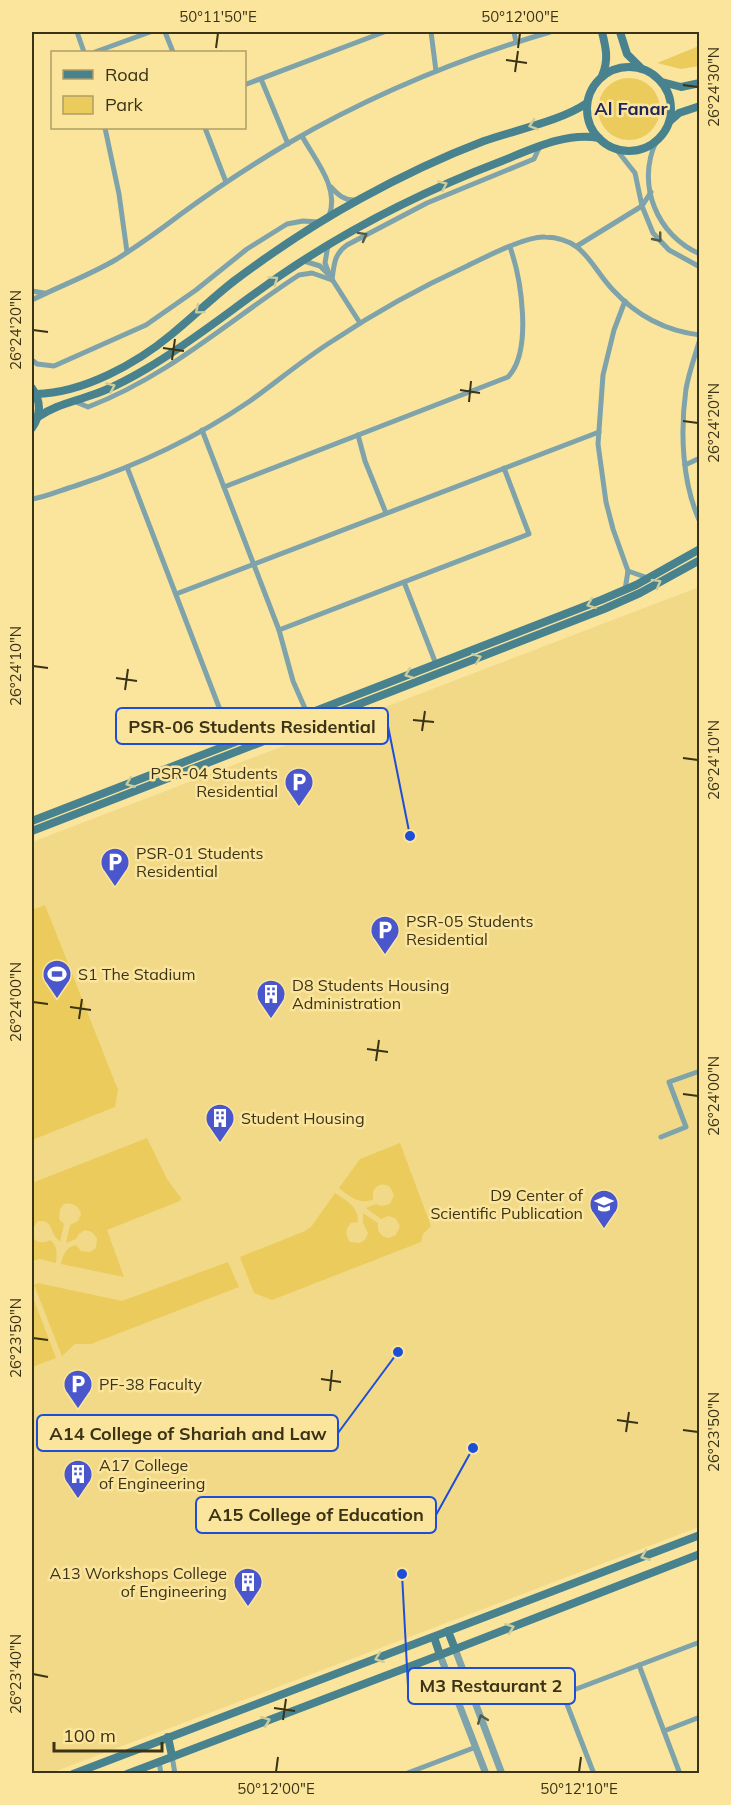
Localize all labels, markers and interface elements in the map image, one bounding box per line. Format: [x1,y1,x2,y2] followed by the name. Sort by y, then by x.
[179,7,257,26] text: 50°11'50"E
[481,7,559,26] text: 50°12'00"E
[704,47,723,127] text: 26°24'30"N
[51,51,246,129] legend
[105,63,149,86] text: Road
[105,93,144,116] text: Park
[594,97,669,120] district label: Al Fanar
[528,117,539,130] one-way arrow
[437,180,448,192] one-way arrow
[651,231,662,242] one-way arrow
[357,232,367,243] one-way arrow
[267,276,278,287] one-way arrow
[6,290,25,370] text: 26°24'20"N
[195,303,206,314] one-way arrow
[105,383,116,395] one-way arrow
[704,383,723,463] text: 26°24'20"N
[651,579,662,590] one-way arrow
[586,597,597,609] one-way arrow
[6,626,25,706] text: 26°24'10"N
[472,652,482,665] one-way arrow
[404,667,415,679] one-way arrow
[116,708,388,744] callout: PSR-06 Students Residential
[128,715,376,738] text: PSR-06 Students Residential
[704,720,723,800] text: 26°24'10"N
[151,763,278,801] place label: PSR-04 Students Residential
[283,766,315,808] parking icon: PSR-04 Students Residential
[125,776,136,788] one-way arrow
[136,843,263,881] place label: PSR-01 Students Residential
[99,846,131,888] parking icon: PSR-01 Students Residential
[406,911,533,949] place label: PSR-05 Students Residential
[369,914,401,956] parking icon: PSR-05 Students Residential
[41,958,73,1000] sports icon: S1 The Stadium
[6,962,25,1042] text: 26°24'00"N
[78,964,196,984] place label: S1 The Stadium
[292,975,449,1013] place label: D8 Students Housing Administration
[255,978,287,1020] building icon: D8 Students Housing Administration
[704,1056,723,1136] text: 26°24'00"N
[204,1102,236,1144] building icon: Student Housing
[241,1108,365,1128] place label: Student Housing
[430,1185,584,1223] place label: D9 Center of Scientific Publication
[588,1188,620,1230] school or university icon: D9 Center of Scientific Publication
[6,1298,25,1378] text: 26°23'50"N
[62,1368,94,1410] parking icon: PF-38 Faculty
[99,1374,202,1394] place label: PF-38 Faculty
[704,1392,723,1472] text: 26°23'50"N
[37,1415,338,1451] callout: A14 College of Shariah and Law
[49,1422,327,1445] text: A14 College of Shariah and Law
[99,1455,205,1493] place label: A17 College of Engineering
[62,1458,94,1500] building icon: A17 College of Engineering
[196,1497,436,1533] callout: A15 College of Education
[208,1503,424,1526] text: A15 College of Education
[640,1549,651,1561] one-way arrow
[50,1563,227,1601] place label: A13 Workshops College of Engineering
[232,1566,264,1608] building icon: A13 Workshops College of Engineering
[504,1623,515,1635] one-way arrow
[6,1634,25,1714] text: 26°23'40"N
[374,1650,385,1663] one-way arrow
[408,1668,575,1704] callout: M3 Restaurant 2
[420,1674,562,1697] text: M3 Restaurant 2
[476,1714,489,1725] one-way arrow
[54,1715,162,1753] scale bar
[260,1716,271,1728] one-way arrow
[63,1724,116,1747] text: 100 m
[237,1779,315,1798] text: 50°12'00"E
[540,1779,618,1798] text: 50°12'10"E

